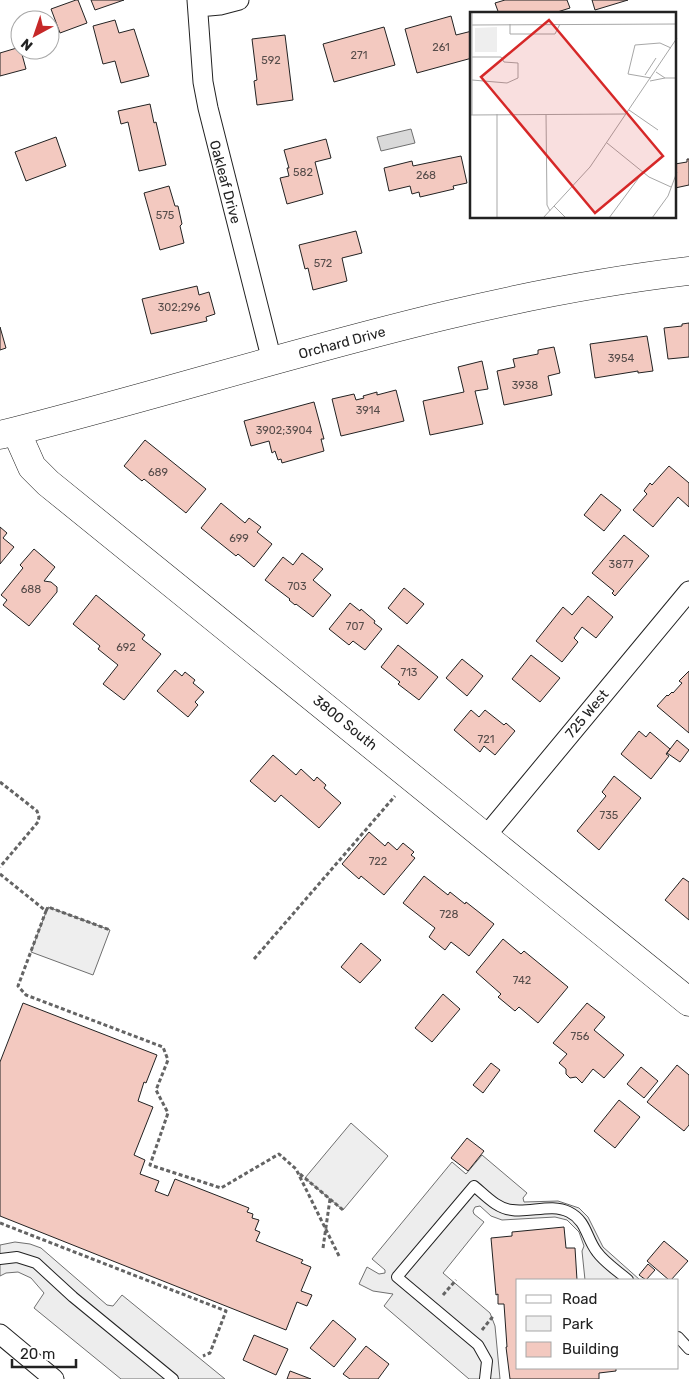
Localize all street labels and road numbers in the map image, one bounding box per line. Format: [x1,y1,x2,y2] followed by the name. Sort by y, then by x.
[206,138,244,226] street label: Oakleaf Drive
[297,323,387,363] street label: Orchard Drive
[562,686,613,742] street label: 725 West
[309,692,381,754] street label: 3800 South

